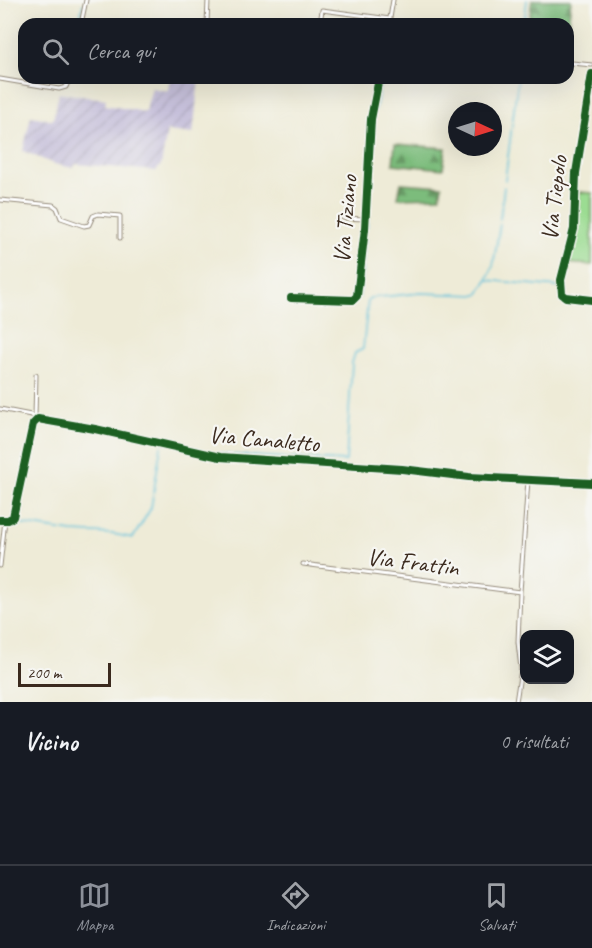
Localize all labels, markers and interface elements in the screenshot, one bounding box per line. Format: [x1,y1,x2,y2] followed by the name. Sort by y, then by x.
[18,18,574,84] search box
[39,35,72,68] icon: search
[87,37,155,65] text: Cerca qui
[448,102,502,156] north arrow
[534,152,574,242] street label: Via Tiepolo
[326,172,364,264] street label: Via Tiziano
[208,419,322,459] street label: Via Canaletto
[365,541,462,583] street label: Via Frattin
[520,630,574,684] map controls
[520,630,574,684] button: layers
[18,660,111,688] scale bar
[27,663,61,683] text: 200 m
[24,725,78,758] text: Vicino
[500,729,568,754] text: 0 risultati
[76,879,113,935] tab: Mappa
[266,879,325,935] tab: Indicazioni
[478,879,516,935] tab: Salvati

